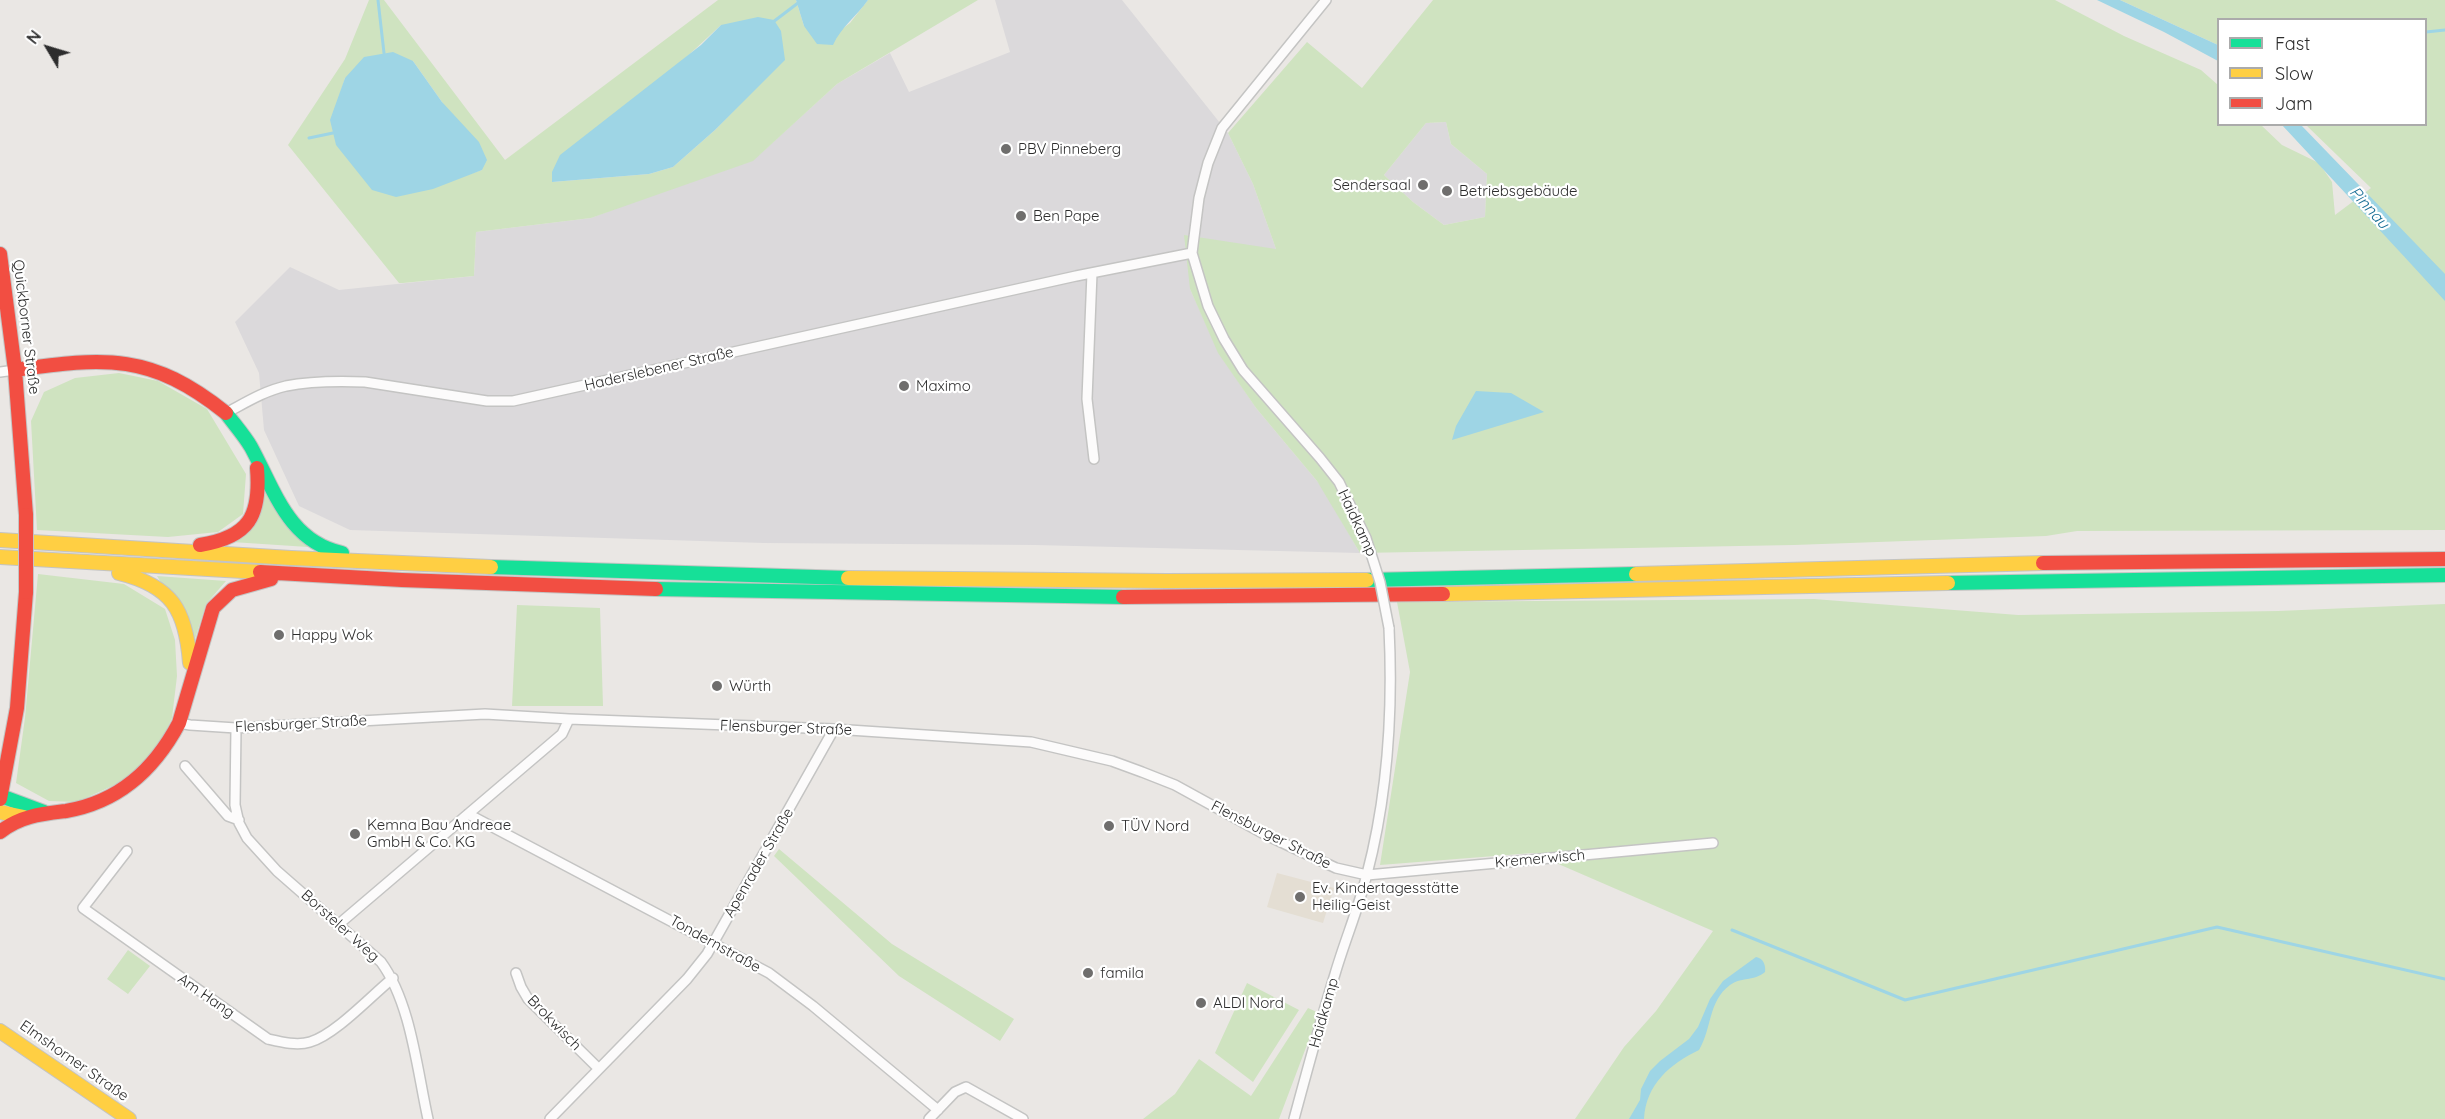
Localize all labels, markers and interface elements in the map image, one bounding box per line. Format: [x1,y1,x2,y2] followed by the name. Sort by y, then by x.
[18,18,78,78] north arrow
[2217,18,2427,126] legend
[22,26,45,48] text: N
[2275,32,2310,55] text: Fast
[2275,62,2313,85] text: Slow
[2275,92,2313,115] text: Jam
[1018,140,1121,158] place label: PBV Pinneberg
[999,142,1013,156] marker: PBV Pinneberg
[1333,176,1411,194] place label: Sendersaal
[1416,178,1430,192] marker: Sendersaal
[1459,182,1578,200] place label: Betriebsgebäude
[2345,183,2393,233] water label: Pinnau
[1440,184,1454,198] marker: Betriebsgebäude
[1033,207,1100,225] place label: Ben Pape
[1014,209,1028,223] marker: Ben Pape
[9,259,43,395] street label: Quickborner Straße
[583,343,735,395] street label: Haderslebener Straße
[916,377,971,395] place label: Maximo
[897,379,911,393] marker: Maximo
[1334,487,1380,559] street label: Haidkamp
[291,626,373,644] place label: Happy Wok
[272,628,286,642] marker: Happy Wok
[729,677,771,695] place label: Würth
[710,679,724,693] marker: Würth
[234,712,368,736] street label: Flensburger Straße
[720,717,852,739] street label: Flensburger Straße
[1208,797,1334,873] street label: Flensburger Straße
[720,805,798,921] street label: Apenrader Straße
[367,816,511,851] place label: Kemna Bau Andreae GmbH & Co. KG
[1121,817,1189,835] place label: TÜV Nord
[1102,819,1116,833] marker: TÜV Nord
[348,827,362,841] marker: Kemna Bau Andreae GmbH & Co. KG
[1494,846,1586,872] street label: Kremerwisch
[1312,879,1459,914] place label: Ev. Kindertagesstätte Heilig-Geist
[297,886,383,966] street label: Borsteler Weg
[1293,890,1307,904] marker: Ev. Kindertagesstätte Heilig-Geist
[666,912,764,976] street label: Tondernstraße
[1100,964,1144,982] place label: famila
[1081,966,1095,980] marker: famila
[174,970,238,1022] street label: Am Hang
[1305,976,1343,1050] street label: Haidkamp
[523,992,585,1054] street label: Brokwisch
[1213,994,1284,1012] place label: ALDI Nord
[1194,996,1208,1010] marker: ALDI Nord
[16,1017,132,1105] street label: Elmshorner Straße

